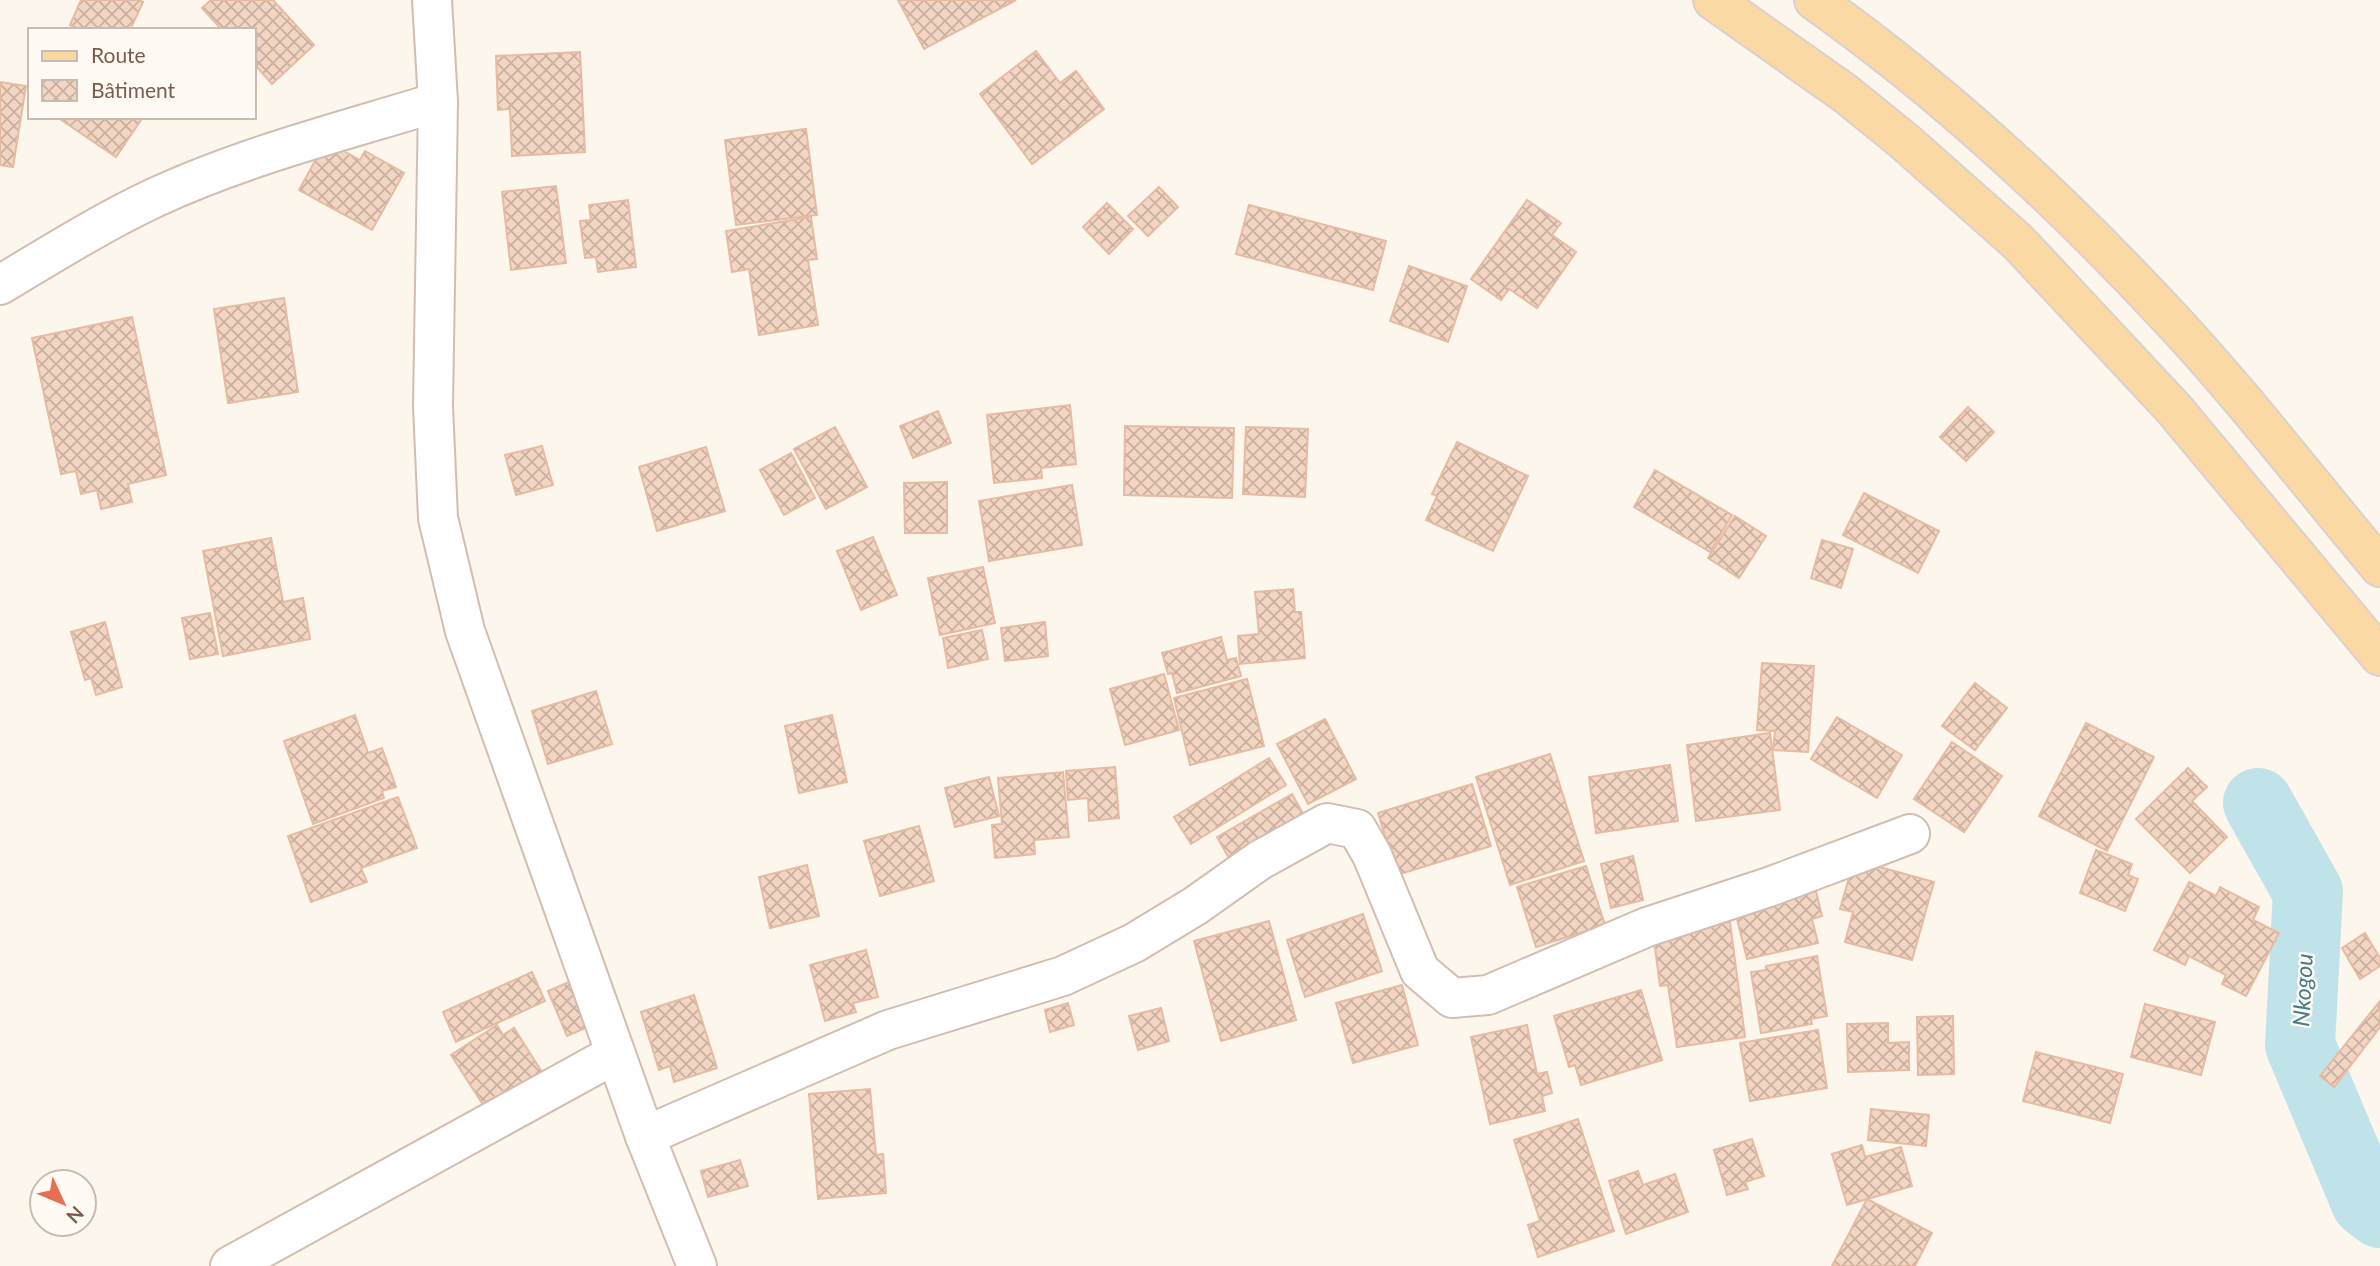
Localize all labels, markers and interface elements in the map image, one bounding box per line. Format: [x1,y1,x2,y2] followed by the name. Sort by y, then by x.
[28,28,256,119] legend
[91,42,146,67] text: Route
[91,77,176,102] text: Bâtiment
[2286,953,2318,1027] water label: Nkogou
[28,1168,98,1238] north arrow
[62,1202,89,1228] text: N

